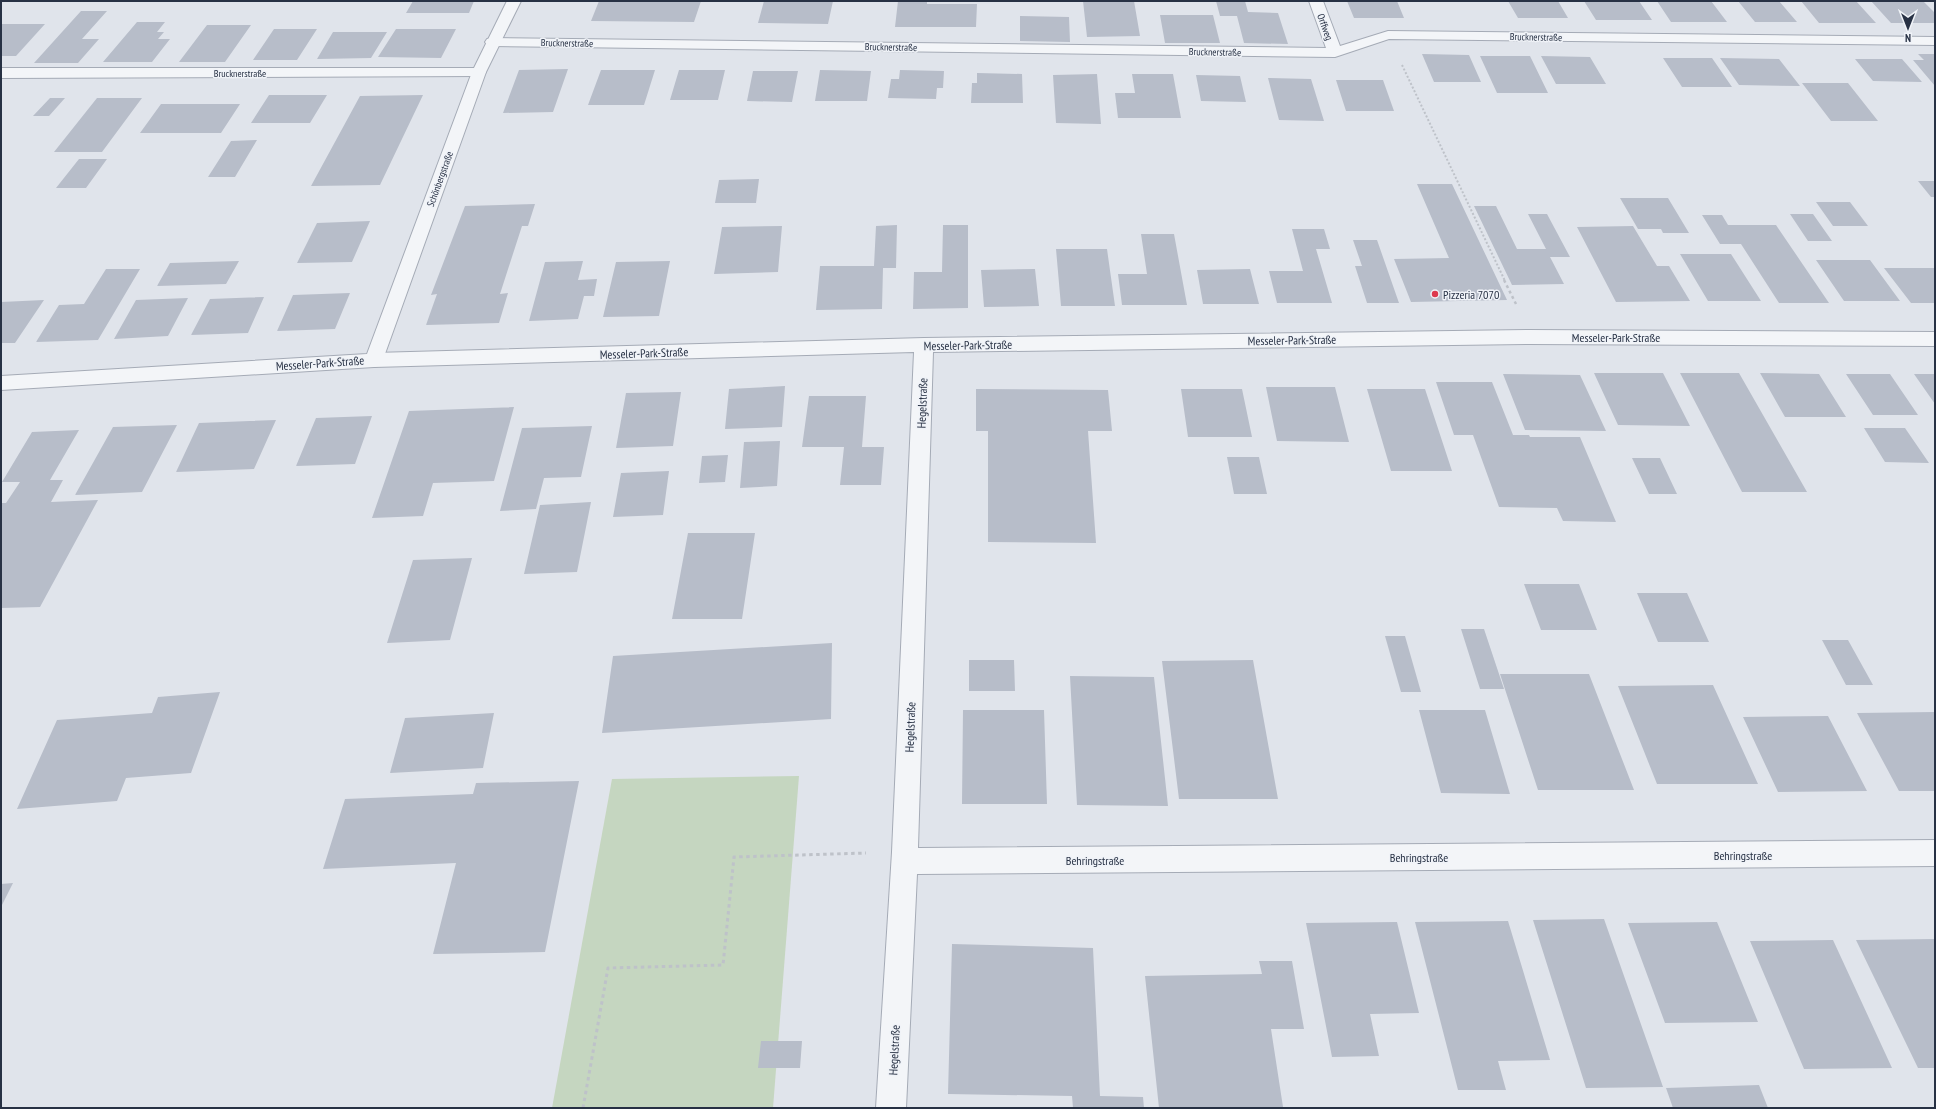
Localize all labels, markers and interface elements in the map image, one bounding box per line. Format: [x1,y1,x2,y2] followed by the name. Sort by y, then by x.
[1888,8,1928,48] north arrow
[1314,12,1336,42] street label: Orffweg
[1510,30,1562,44] street label: Brucknerstraße
[1905,31,1911,45] text: N
[541,36,593,50] street label: Brucknerstraße
[865,40,917,54] street label: Brucknerstraße
[1189,45,1241,59] street label: Brucknerstraße
[214,67,266,80] street label: Brucknerstraße
[424,149,456,209] street label: Schönbergstraße
[1443,287,1499,302] place label: Pizzeria 7070
[1430,289,1440,299] marker: Pizzeria 7070
[1572,330,1660,345] street label: Messeler-Park-Straße
[1248,332,1336,348] street label: Messeler-Park-Straße
[924,337,1012,353] street label: Messeler-Park-Straße
[600,344,688,362] street label: Messeler-Park-Straße
[275,352,365,374] street label: Messeler-Park-Straße
[914,377,930,428] street label: Hegelstraße
[902,701,918,752] street label: Hegelstraße
[1714,848,1772,863] street label: Behringstraße
[1390,850,1448,865] street label: Behringstraße
[1066,853,1124,868] street label: Behringstraße
[885,1024,903,1076] street label: Hegelstraße

